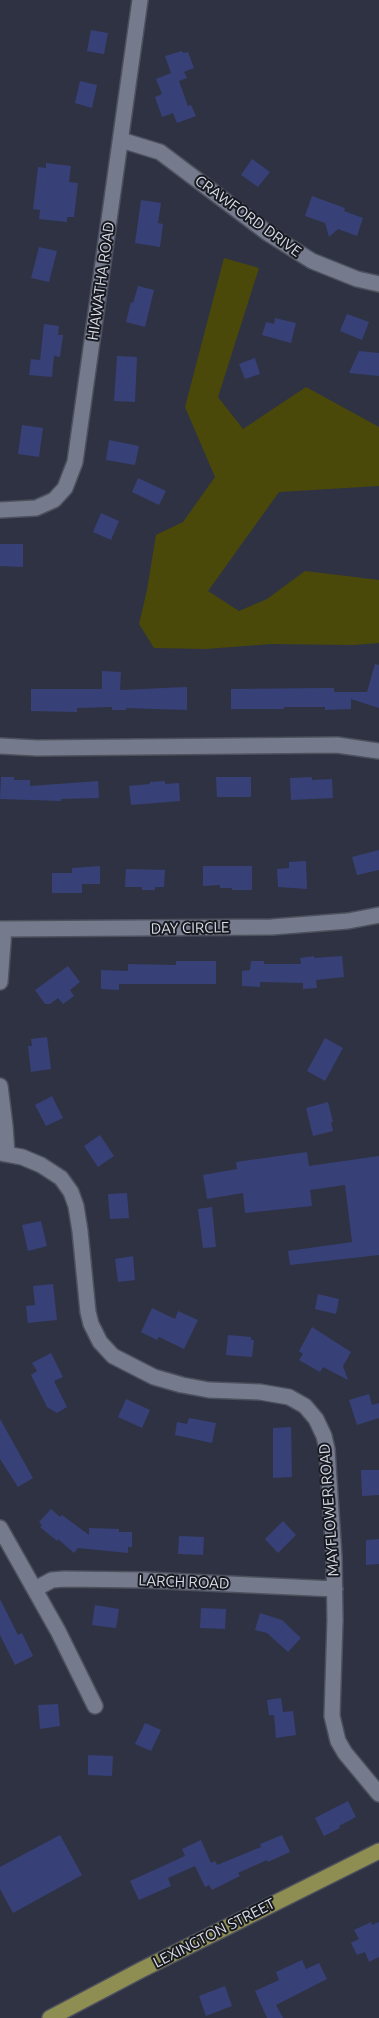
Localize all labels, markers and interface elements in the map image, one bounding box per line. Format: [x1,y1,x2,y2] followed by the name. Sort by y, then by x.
[191,171,305,261] street label: CRAWFORD DRIVE
[84,221,118,341] street label: HIAWATHA ROAD
[150,918,230,938] street label: DAY CIRCLE
[315,1443,343,1577] street label: MAYFLOWER ROAD
[138,1571,230,1593] street label: LARCH ROAD
[150,1894,278,1972] street label: LEXINGTON STREET

